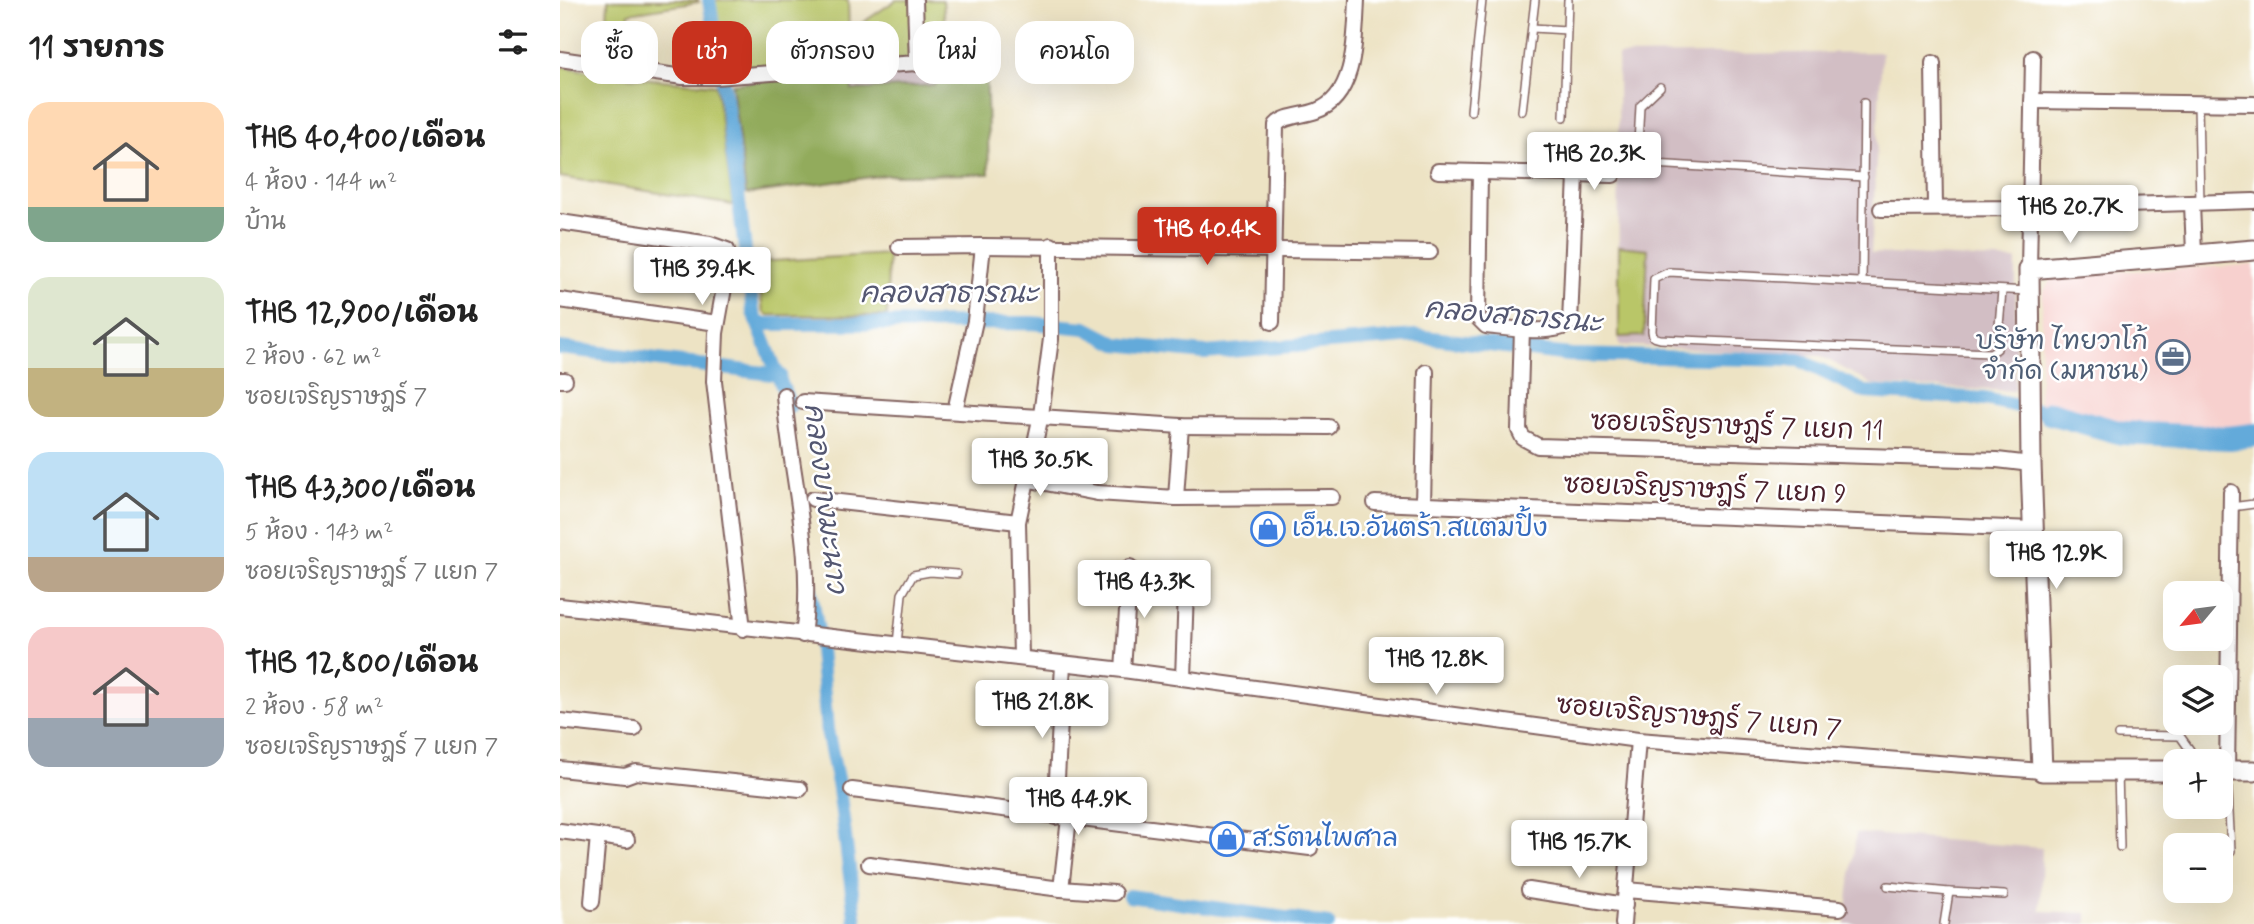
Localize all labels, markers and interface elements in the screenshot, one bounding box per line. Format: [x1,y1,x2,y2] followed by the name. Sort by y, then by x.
[581,21,658,84] chip: ซื้อ
[672,21,752,84] chip: เช่า
[766,21,899,84] chip: ตัวกรอง
[913,21,1001,84] chip: ใหม่
[1015,21,1134,84] chip: คอนโด
[494,23,532,61] icon: filters
[28,29,165,68] text: 11 รายการ
[245,119,485,158] text: THB 40,400/เดือน
[84,130,168,214] icon: home
[1514,132,1674,192] pin: THB 20.3K
[1543,140,1645,170] text: THB 20.3K
[245,168,397,198] text: 4 ห้อง · 144 m²
[1990,186,2150,245] pin: THB 20.7K
[2017,193,2123,223] text: THB 20.7K
[245,208,286,238] text: บ้าน
[1127,208,1287,267] pin: THB 40.4K
[1153,215,1261,245] text: THB 40.4K
[622,247,782,307] pin: THB 39.4K
[650,255,754,285] text: THB 39.4K
[860,276,1040,313] water label: คลองสาธารณะ
[1423,291,1606,343] water label: คลองสาธารณะ
[245,294,478,333] text: THB 12,900/เดือน
[84,305,168,389] icon: home
[1975,324,2148,389] place label: บริษัท ไทยวาโก้ จำกัด (มหาชน)
[2154,338,2192,376] office icon: บริษัท ไทยวาโก้ จำกัด (มหาชน)
[245,343,381,373] text: 2 ห้อง · 62 m²
[245,383,427,413] text: ซอยเจริญราษฎร์ 7
[794,401,854,597] water label: คลองบางมะนาว
[1590,404,1884,449] street label: ซอยเจริญราษฎร์ 7 แยก 11
[960,438,1120,498] pin: THB 30.5K
[988,446,1092,476] text: THB 30.5K
[1563,467,1847,512] street label: ซอยเจริญราษฎร์ 7 แยก 9
[245,469,476,508] text: THB 43,300/เดือน
[84,480,168,564] icon: home
[1292,505,1548,546] place label: เอ็น.เจ.อันตร้า.สแตมปิ้ง
[1249,510,1287,548] shop icon: เอ็น.เจ.อันตร้า.สแตมปิ้ง
[245,518,394,548] text: 5 ห้อง · 143 m²
[1976,532,2136,591] pin: THB 12.9K
[2006,539,2106,569] text: THB 12.9K
[245,558,498,588] text: ซอยเจริญราษฎร์ 7 แยก 7
[1064,560,1224,620] pin: THB 43.3K
[1094,568,1194,598] text: THB 43.3K
[2163,581,2233,651] north arrow
[2163,581,2233,903] map controls
[1356,638,1516,697] pin: THB 12.8K
[245,644,479,683] text: THB 12,800/เดือน
[1385,645,1487,675] text: THB 12.8K
[84,655,168,739] icon: home
[2163,665,2233,735] button: layers
[962,680,1122,740] pin: THB 21.8K
[991,688,1093,718] text: THB 21.8K
[1555,688,1843,747] street label: ซอยเจริญราษฎร์ 7 แยก 7
[245,693,384,723] text: 2 ห้อง · 58 m²
[245,733,498,763] text: ซอยเจริญราษฎร์ 7 แยก 7
[2163,749,2233,819] button: +
[998,778,1158,837] pin: THB 44.9K
[1025,785,1131,815] text: THB 44.9K
[1208,820,1246,858] shop icon: ส.รัตนไพศาล
[1499,820,1659,880] pin: THB 15.7K
[1252,821,1398,856] place label: ส.รัตนไพศาล
[1527,828,1631,858] text: THB 15.7K
[2163,833,2233,903] button: −

